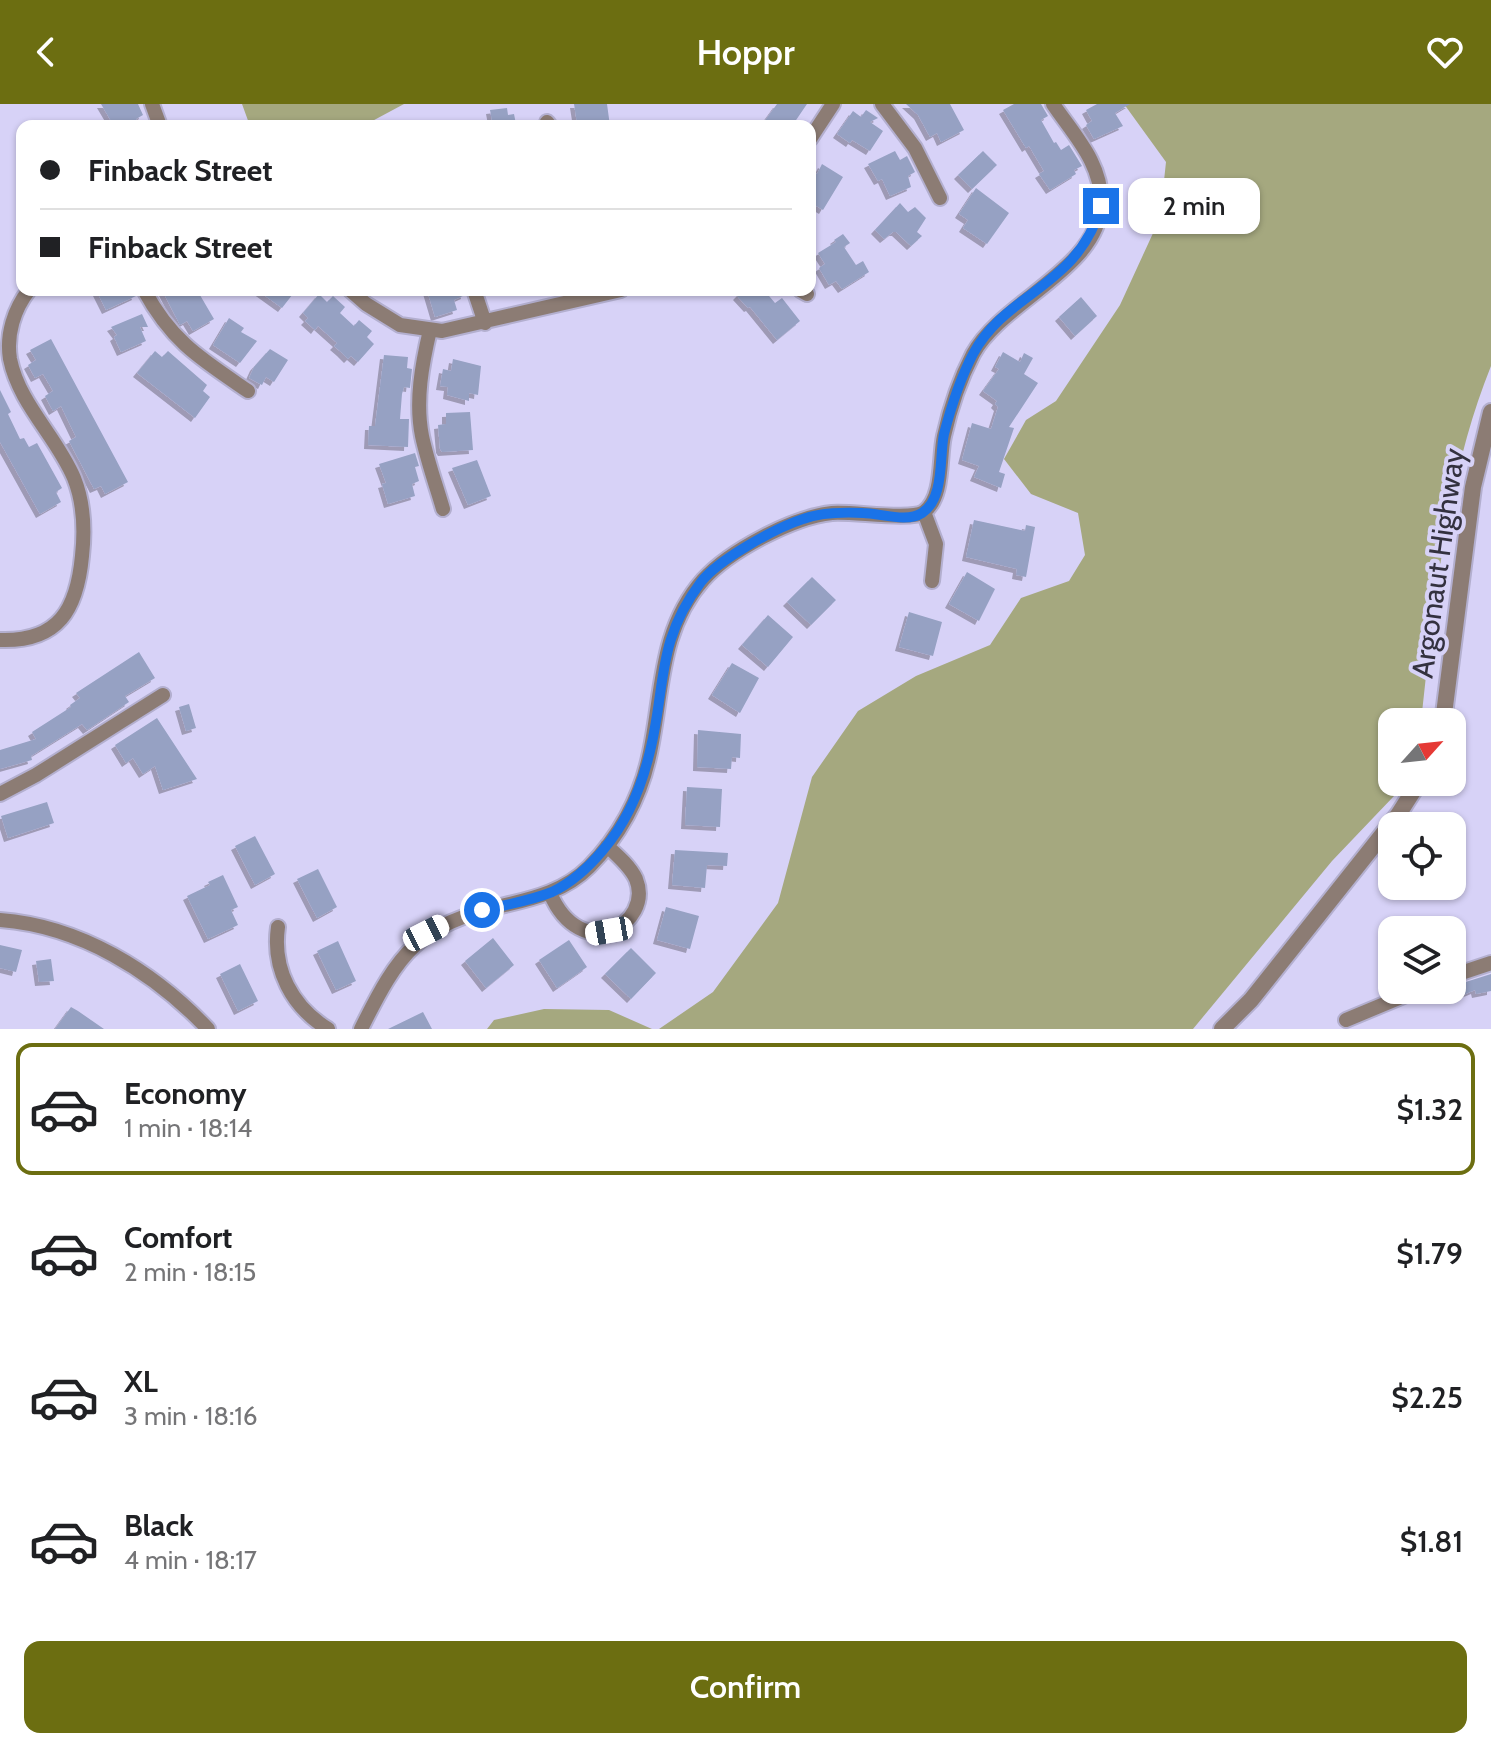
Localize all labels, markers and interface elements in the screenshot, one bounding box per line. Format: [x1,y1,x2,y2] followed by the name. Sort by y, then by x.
[24,30,68,74] icon: back
[696,30,795,74] text: Hoppr
[1423,30,1467,74] icon: heart
[88,152,273,189] text: Finback Street
[1129,178,1261,234] callout: 2 min
[1083,188,1119,224] route end
[1163,190,1225,222] text: 2 min
[88,229,273,266] text: Finback Street
[1404,446,1472,680] street label: Argonaut Highway
[1378,708,1466,796] north arrow
[1378,708,1466,1004] map controls
[1378,812,1466,900] button: locate
[464,892,500,928] route start
[399,911,453,955] car
[583,915,635,947] car
[1378,916,1466,1004] button: layers
[28,1073,100,1145] icon: car
[124,1075,247,1112] text: Economy
[1396,1091,1463,1128] text: $1.32
[124,1112,252,1144] text: 1 min · 18:14
[28,1217,100,1289] icon: car
[124,1219,232,1256] text: Comfort
[1396,1235,1463,1272] text: $1.79
[124,1256,256,1288] text: 2 min · 18:15
[28,1361,100,1433] icon: car
[124,1363,158,1400] text: XL
[1391,1379,1463,1416] text: $2.25
[124,1400,258,1432] text: 3 min · 18:16
[28,1505,100,1577] icon: car
[124,1507,194,1544] text: Black
[1400,1523,1463,1560] text: $1.81
[124,1544,257,1576] text: 4 min · 18:17
[24,1641,1467,1733] button: Confirm

